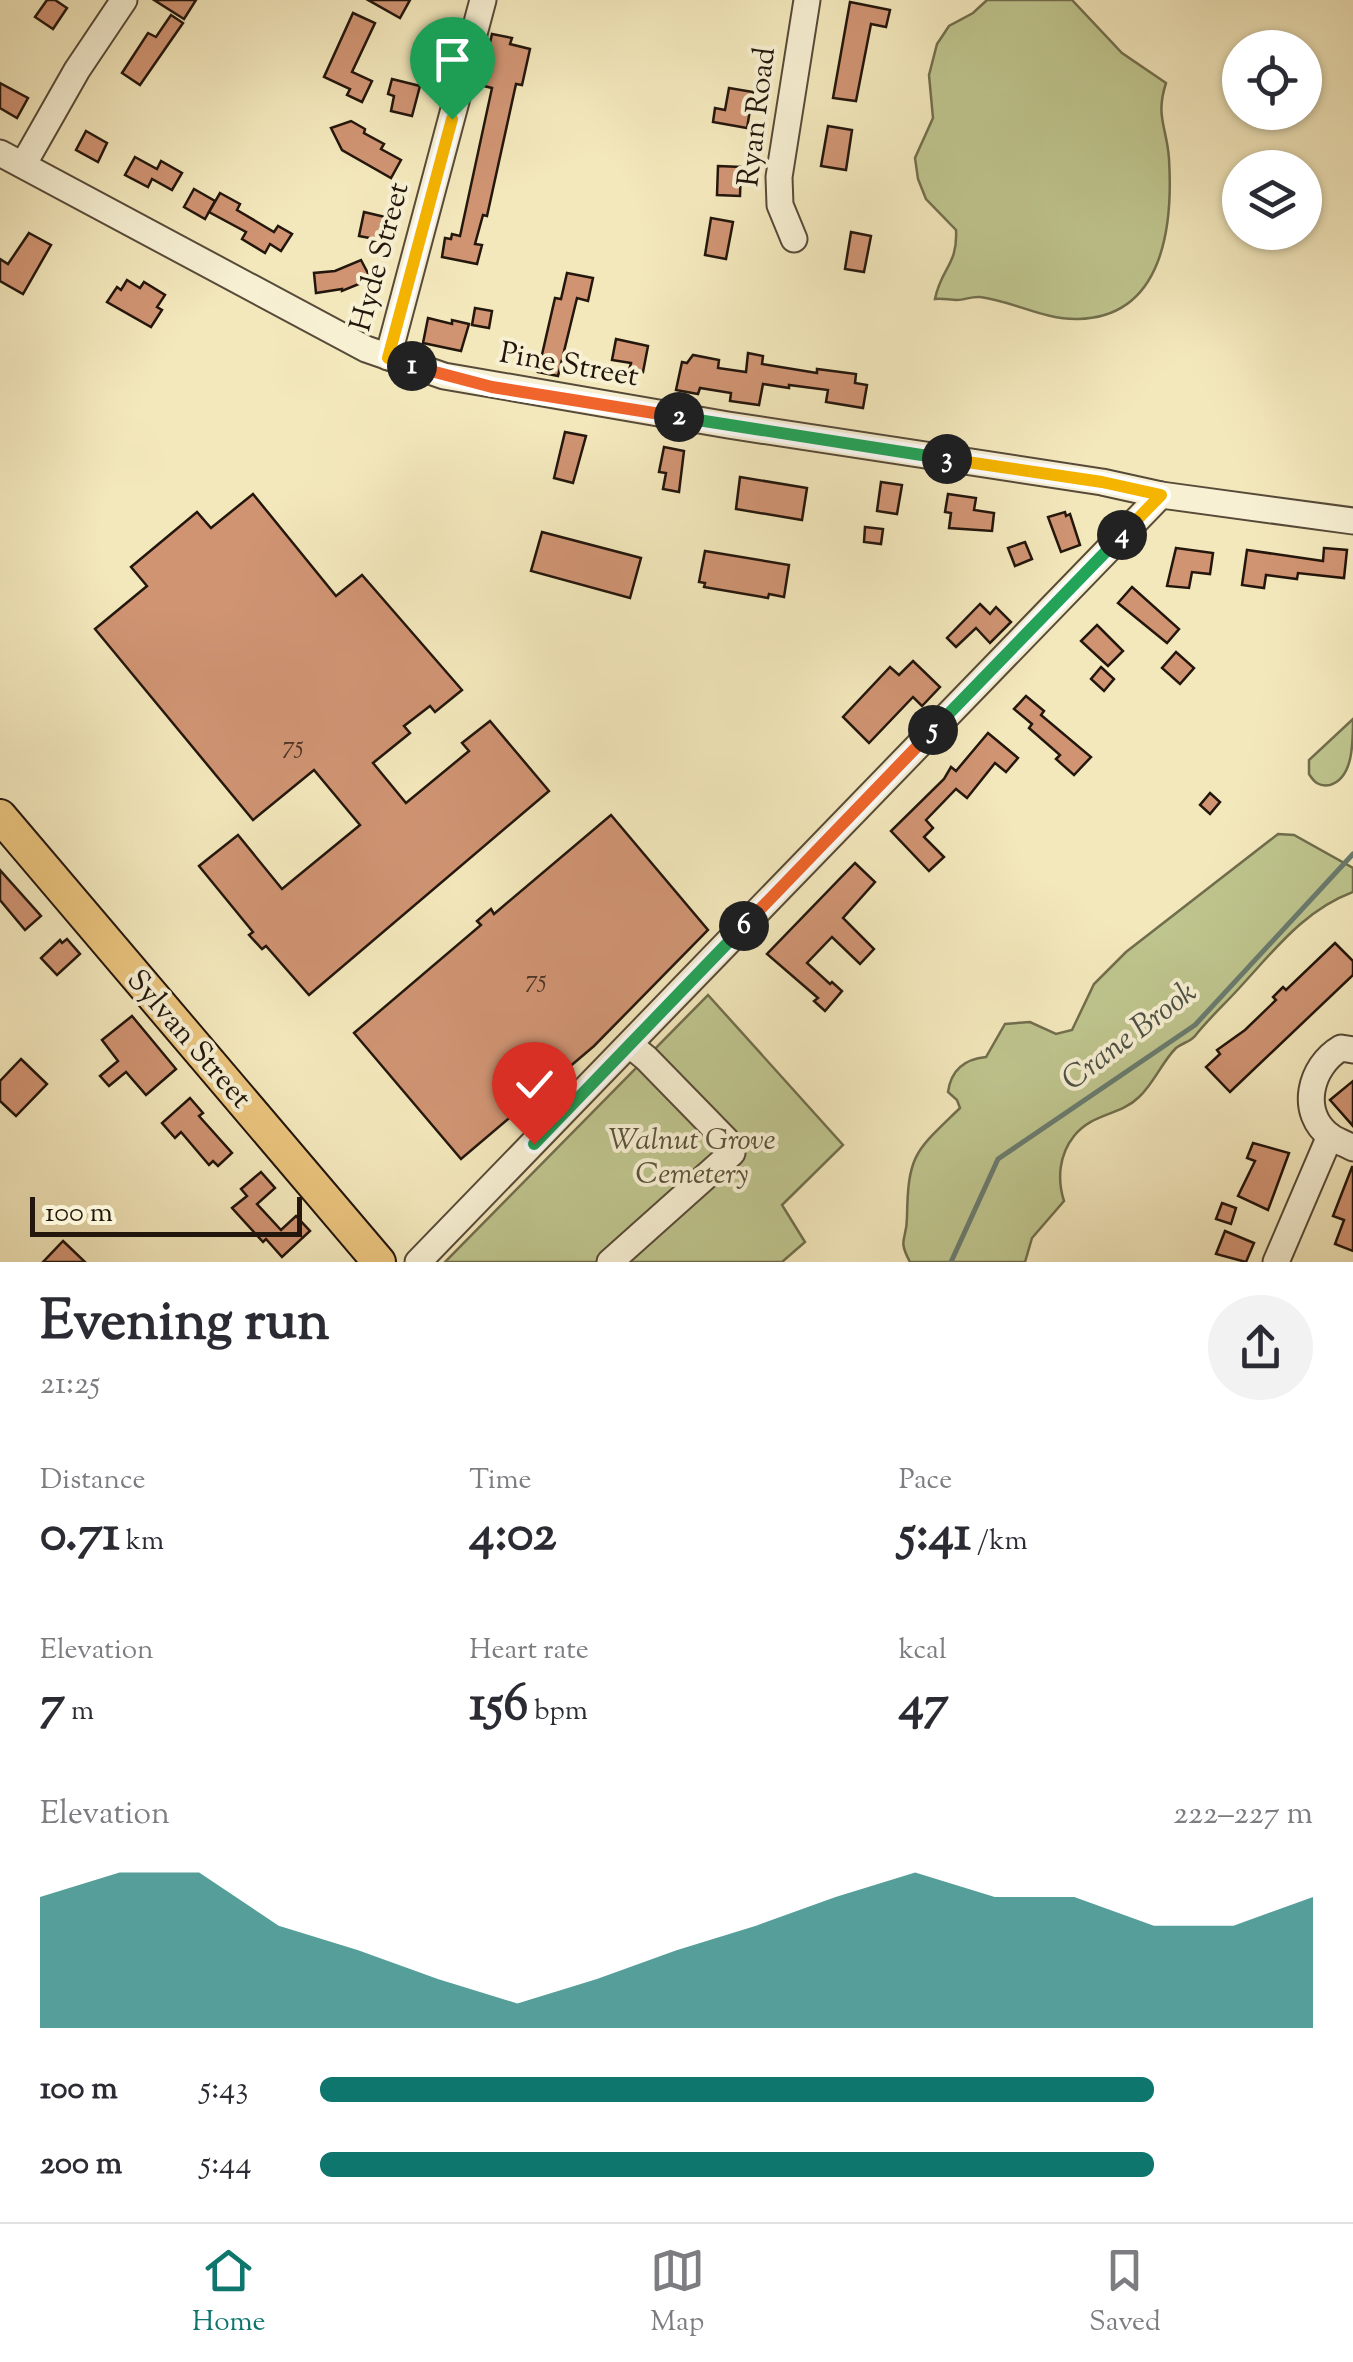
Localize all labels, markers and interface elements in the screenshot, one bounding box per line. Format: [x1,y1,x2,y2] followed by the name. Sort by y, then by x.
[410,17,495,120] pin
[1222,30,1322,250] map controls
[1222,30,1322,130] button: locate
[425,32,480,87] icon: arrive
[728,45,788,189] street label: Ryan Road
[1222,150,1322,250] button: layers
[340,178,422,336] street label: Hyde Street
[496,333,642,399] street label: Pine Street
[387,341,437,391] pin: 1
[407,346,417,386] text: 1
[654,392,704,442] pin: 2
[672,397,686,437] text: 2
[922,434,972,484] pin: 3
[941,439,953,479] text: 3
[1097,510,1147,560] pin: 4
[1115,515,1129,555] text: 4
[908,705,958,755] pin: 5
[928,710,938,750] text: 5
[282,729,304,765] house number: 75
[719,901,769,951] pin: 6
[737,906,751,946] text: 6
[115,961,261,1119] street label: Sylvan Street
[525,963,547,999] house number: 75
[1053,971,1207,1103] water label: Crane Brook
[492,1042,577,1145] pin
[507,1057,562,1112] icon: check
[608,1120,776,1197] park label: Walnut Grove Cemetery
[30,1192,302,1236] scale bar
[45,1194,113,1234] text: 100 m
[40,1285,329,1364] text: Evening run
[1208,1295,1313,1400] button: share
[40,1362,100,1408] text: 21:25
[40,1461,146,1501] text: Distance
[469,1461,532,1501] text: Time
[899,1461,952,1501] text: Pace
[40,1501,120,1573] text: 0.71
[469,1501,556,1573] text: 4:02
[899,1501,971,1573] text: 5:41
[120,1522,164,1562] text: km
[971,1522,1028,1562] text: /km
[40,1631,154,1671] text: Elevation
[469,1631,589,1671] text: Heart rate
[899,1631,947,1671] text: kcal
[40,1671,65,1743] text: 7
[469,1671,528,1743] text: 156
[899,1671,949,1743] text: 47
[65,1692,94,1732] text: m
[528,1692,588,1732] text: bpm
[40,1792,170,1838] text: Elevation
[1173,1792,1313,1838] text: 222–227 m
[40,2067,118,2113] text: 100 m
[200,2067,248,2113] text: 5:43
[40,2142,122,2188] text: 200 m
[200,2142,252,2188] text: 5:44
[192,2243,266,2343] tab: Home
[650,2243,705,2343] tab: Map
[1089,2243,1161,2343] tab: Saved

